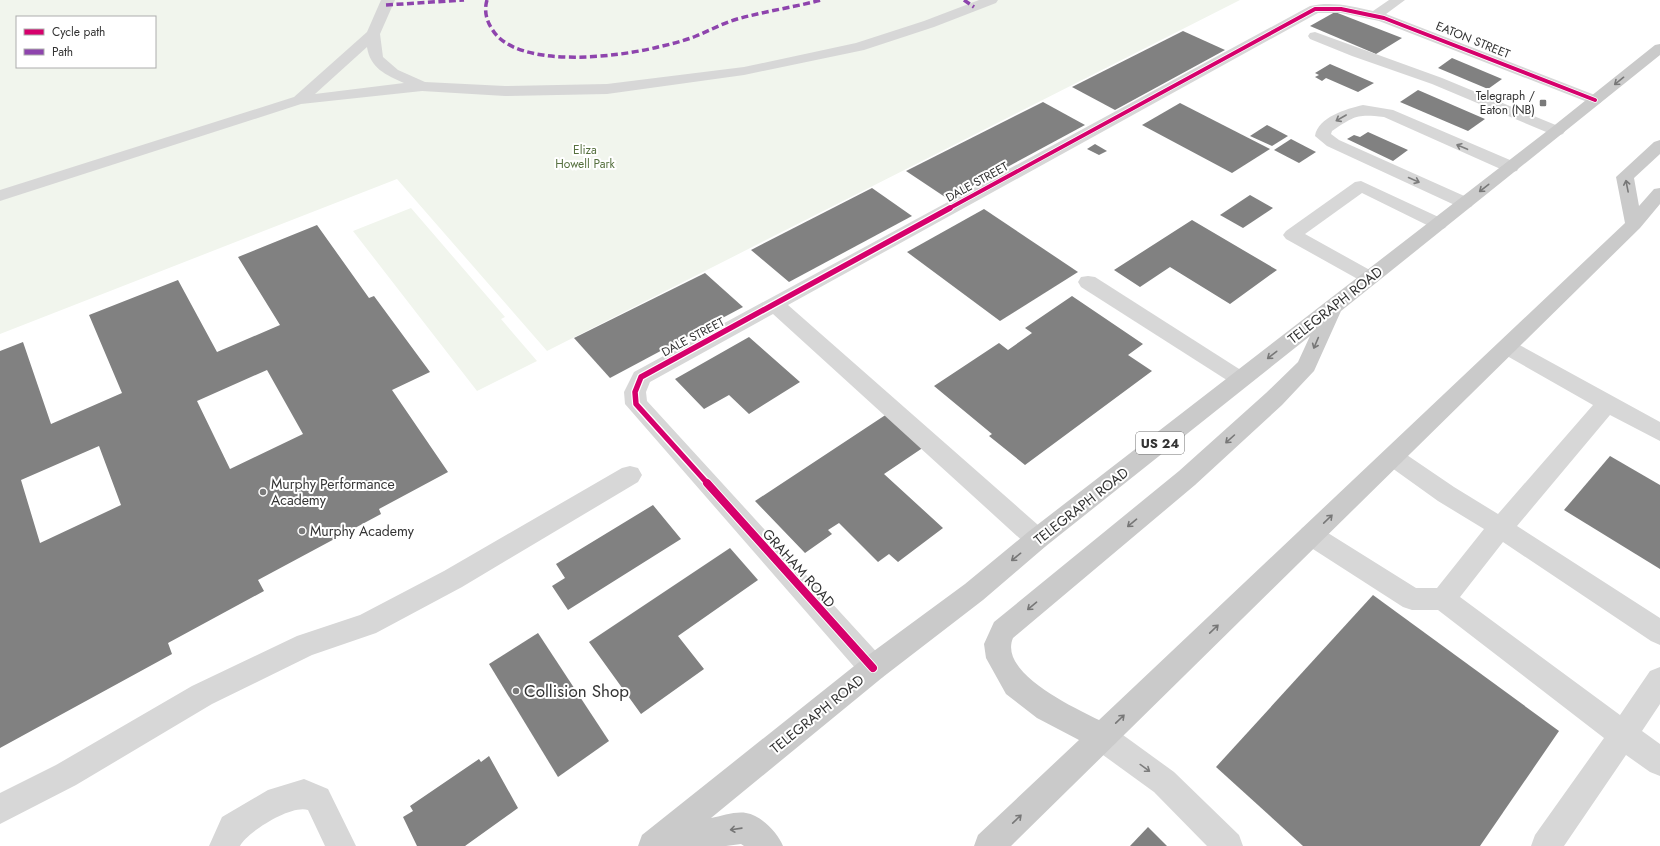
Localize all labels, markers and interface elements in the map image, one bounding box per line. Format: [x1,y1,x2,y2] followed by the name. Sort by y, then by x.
[16,16,156,68] legend
[1433,17,1513,63] street label: EATON STREET
[52,23,105,41] text: Cycle path
[52,43,73,61] text: Path
[1613,77,1624,86] one-way arrow
[1476,87,1535,119] place label: Telegraph / Eaton (NB)
[1538,98,1548,108] marker: Telegraph / Eaton (NB)
[1335,115,1347,123] one-way arrow
[555,141,616,173] park label: Eliza Howell Park
[1456,143,1468,150] one-way arrow
[942,157,1012,207] street label: DALE STREET
[1408,177,1420,185] one-way arrow
[1622,180,1630,193] one-way arrow
[1479,184,1490,193] one-way arrow
[1283,262,1387,348] street label: TELEGRAPH ROAD
[658,313,728,361] street label: DALE STREET
[1312,337,1320,349] one-way arrow
[1266,350,1277,359] one-way arrow
[1136,432,1184,454] road number: US 24
[1226,434,1236,443] one-way arrow
[1029,463,1133,549] street label: TELEGRAPH ROAD
[271,474,395,510] place label: Murphy Performance Academy
[258,487,268,497] marker: Murphy Performance Academy
[1323,514,1333,524] one-way arrow
[1126,519,1137,528] one-way arrow
[310,521,415,541] place label: Murphy Academy
[758,524,840,612] street label: GRAHAM ROAD
[297,526,307,536] marker: Murphy Academy
[1011,553,1022,561] one-way arrow
[1026,602,1037,611] one-way arrow
[1209,624,1219,634] one-way arrow
[766,670,868,758] street label: TELEGRAPH ROAD
[524,679,629,703] place label: Collision Shop
[511,686,521,696] marker: Collision Shop
[1115,715,1125,724] one-way arrow
[1139,764,1150,772] one-way arrow
[1012,814,1022,824] one-way arrow
[730,825,743,833] one-way arrow

